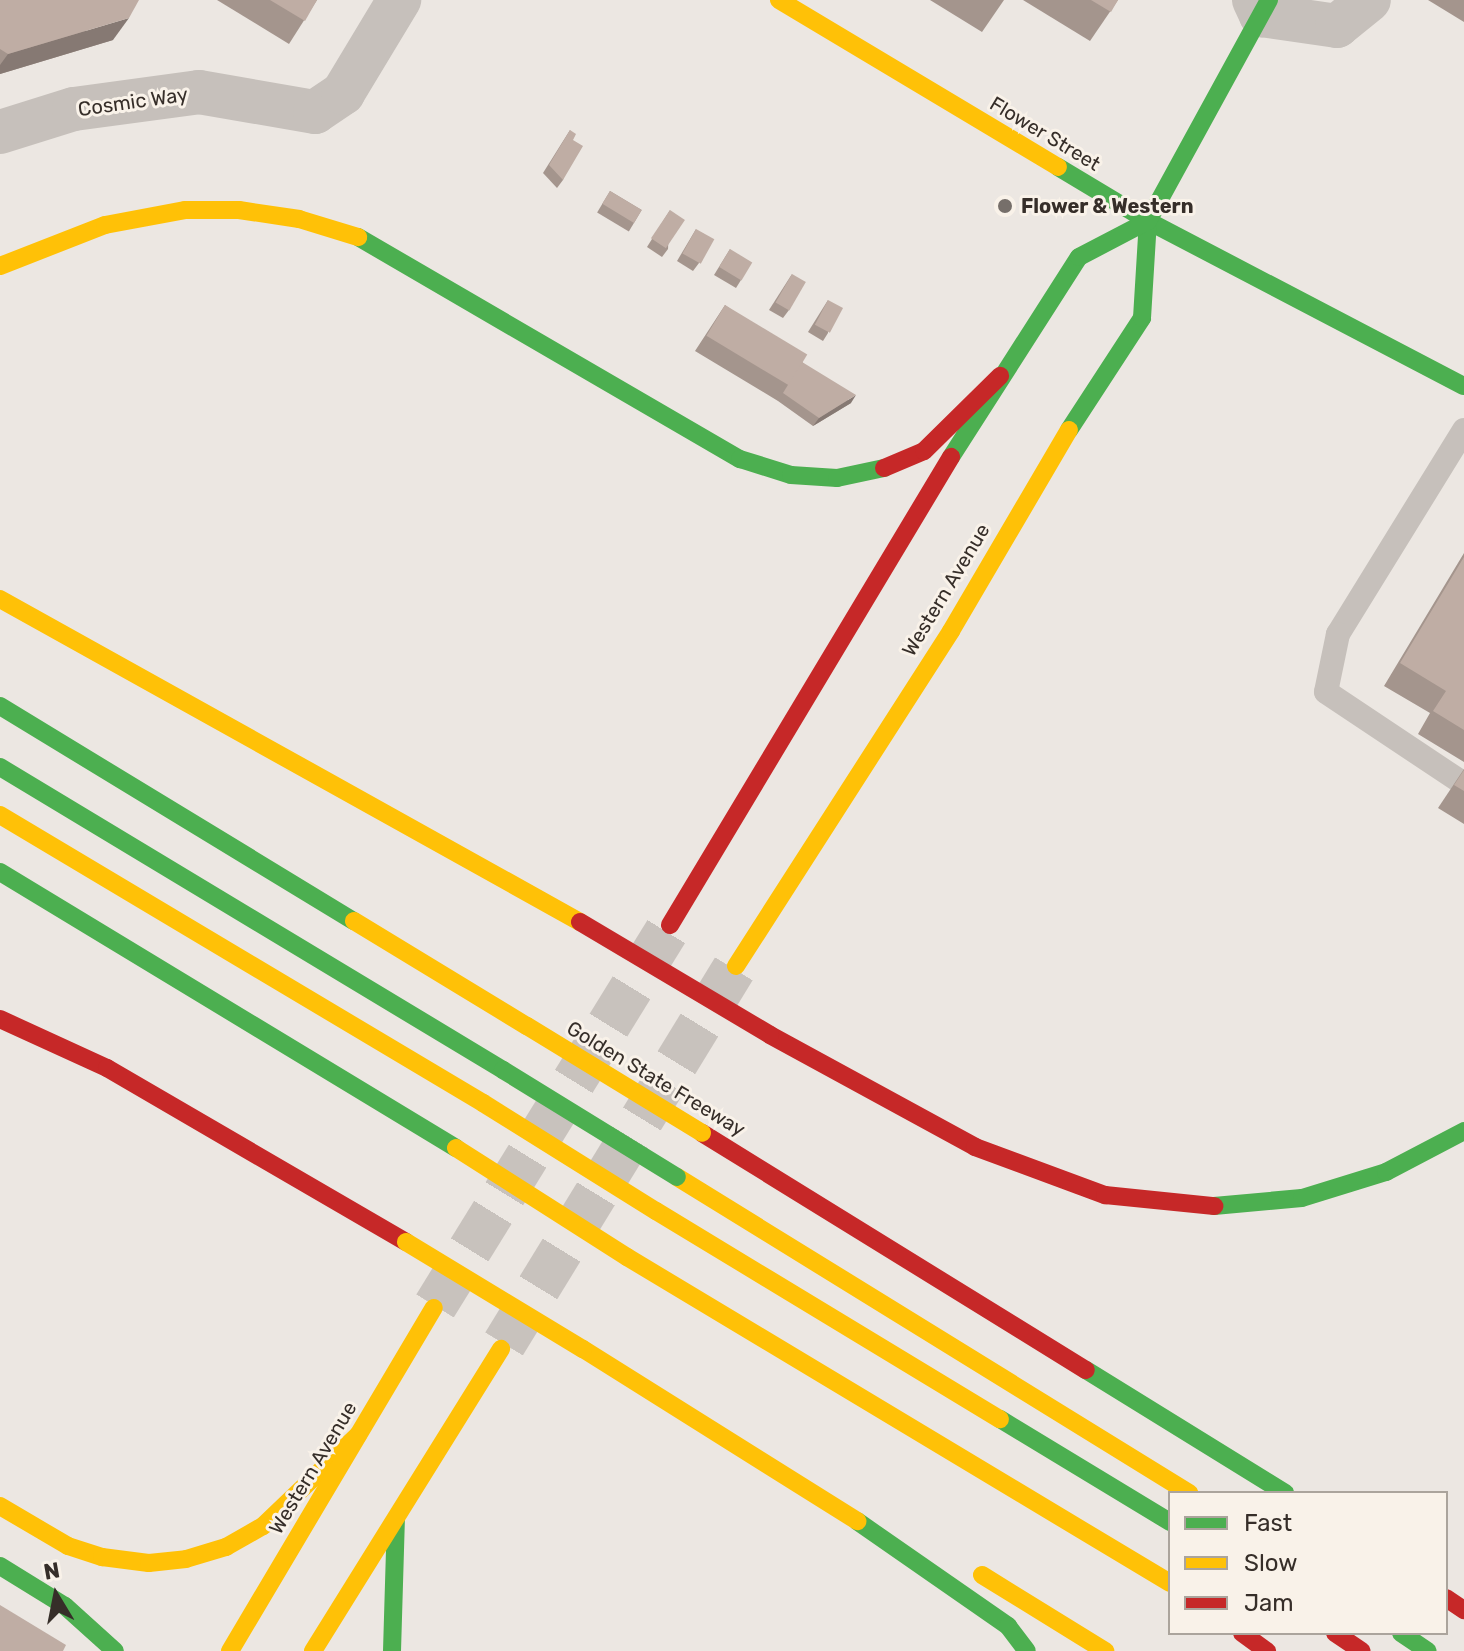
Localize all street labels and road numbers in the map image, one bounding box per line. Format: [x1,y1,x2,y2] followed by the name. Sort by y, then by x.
[76,82,190,122] street label: Cosmic Way
[985,92,1105,176] street label: Flower Street
[897,519,995,661] street label: Western Avenue
[563,1016,749,1142] street label: Golden State Freeway
[264,1397,362,1539] street label: Western Avenue

